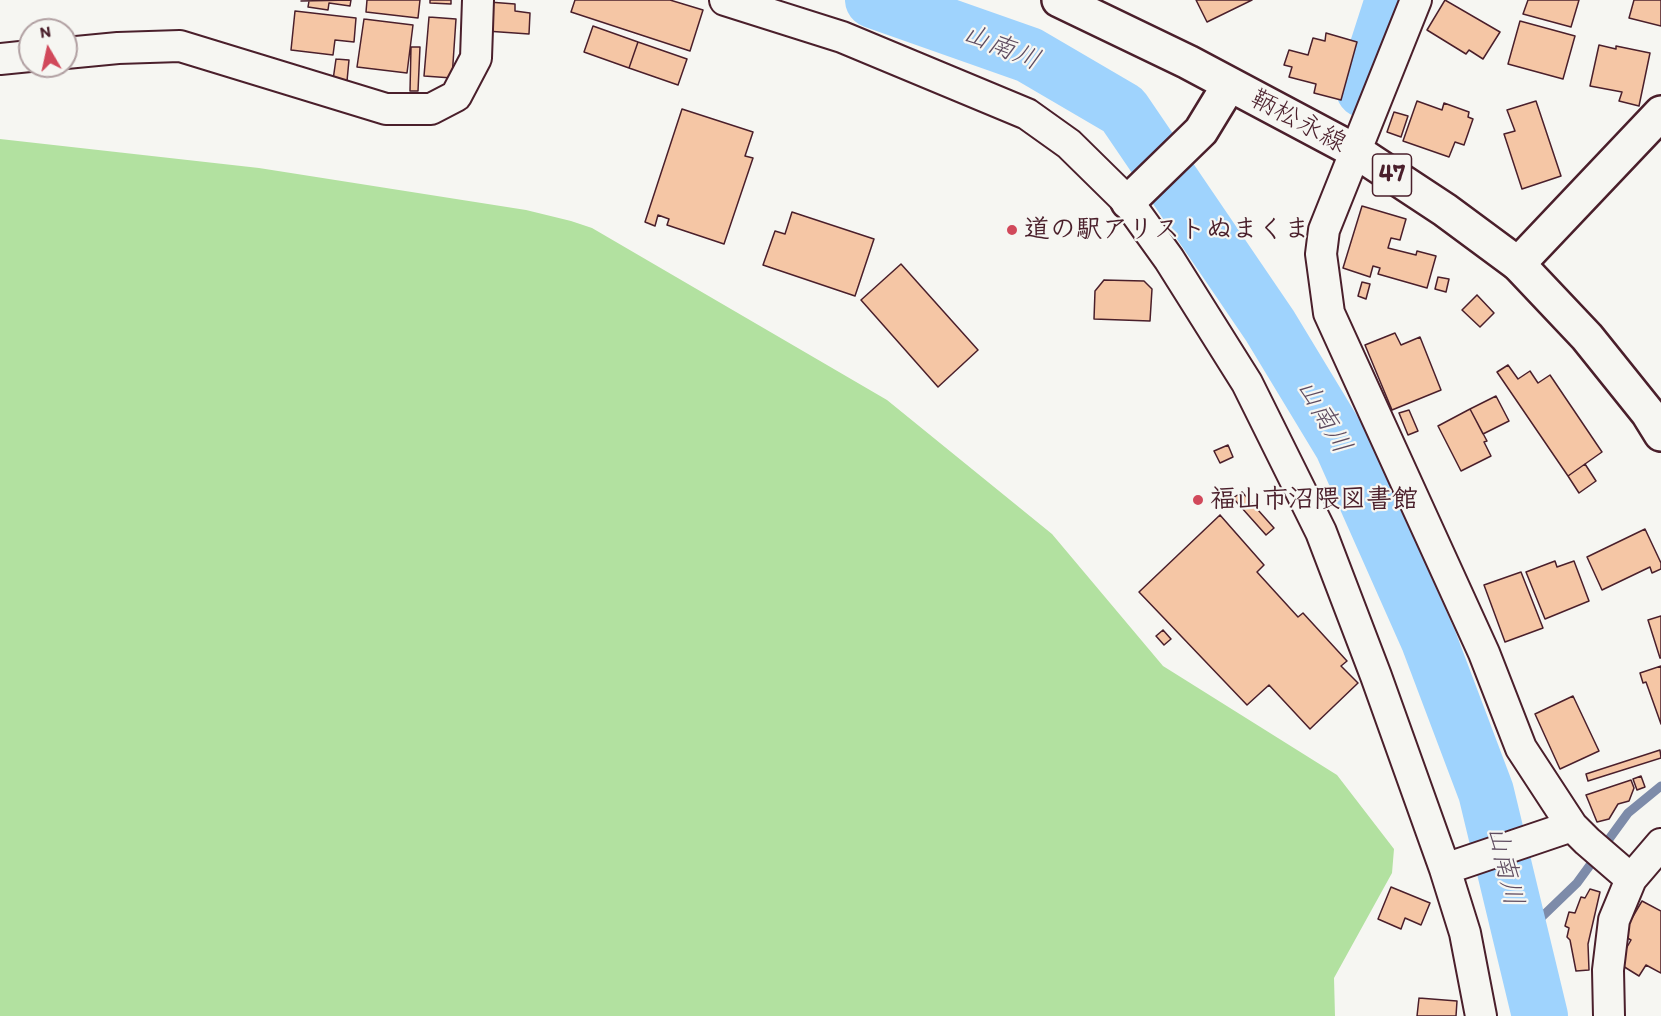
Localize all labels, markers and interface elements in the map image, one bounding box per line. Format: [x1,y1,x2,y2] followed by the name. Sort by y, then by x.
[18,18,78,78] north arrow
[957,18,1045,78] water label: 山南川
[39,21,52,42] text: N
[1245,84,1351,160] street label: 鞆松永線
[1372,154,1412,196] road number: 47
[1024,214,1310,246] place label: 道の駅アリストぬまくま
[1005,223,1019,237] marker: 道の駅アリストぬまくま
[1289,374,1357,460] water label: 山南川
[1210,484,1418,516] place label: 福山市沼隈図書館
[1191,493,1205,507] marker: 福山市沼隈図書館
[1479,823,1529,909] water label: 山南川

